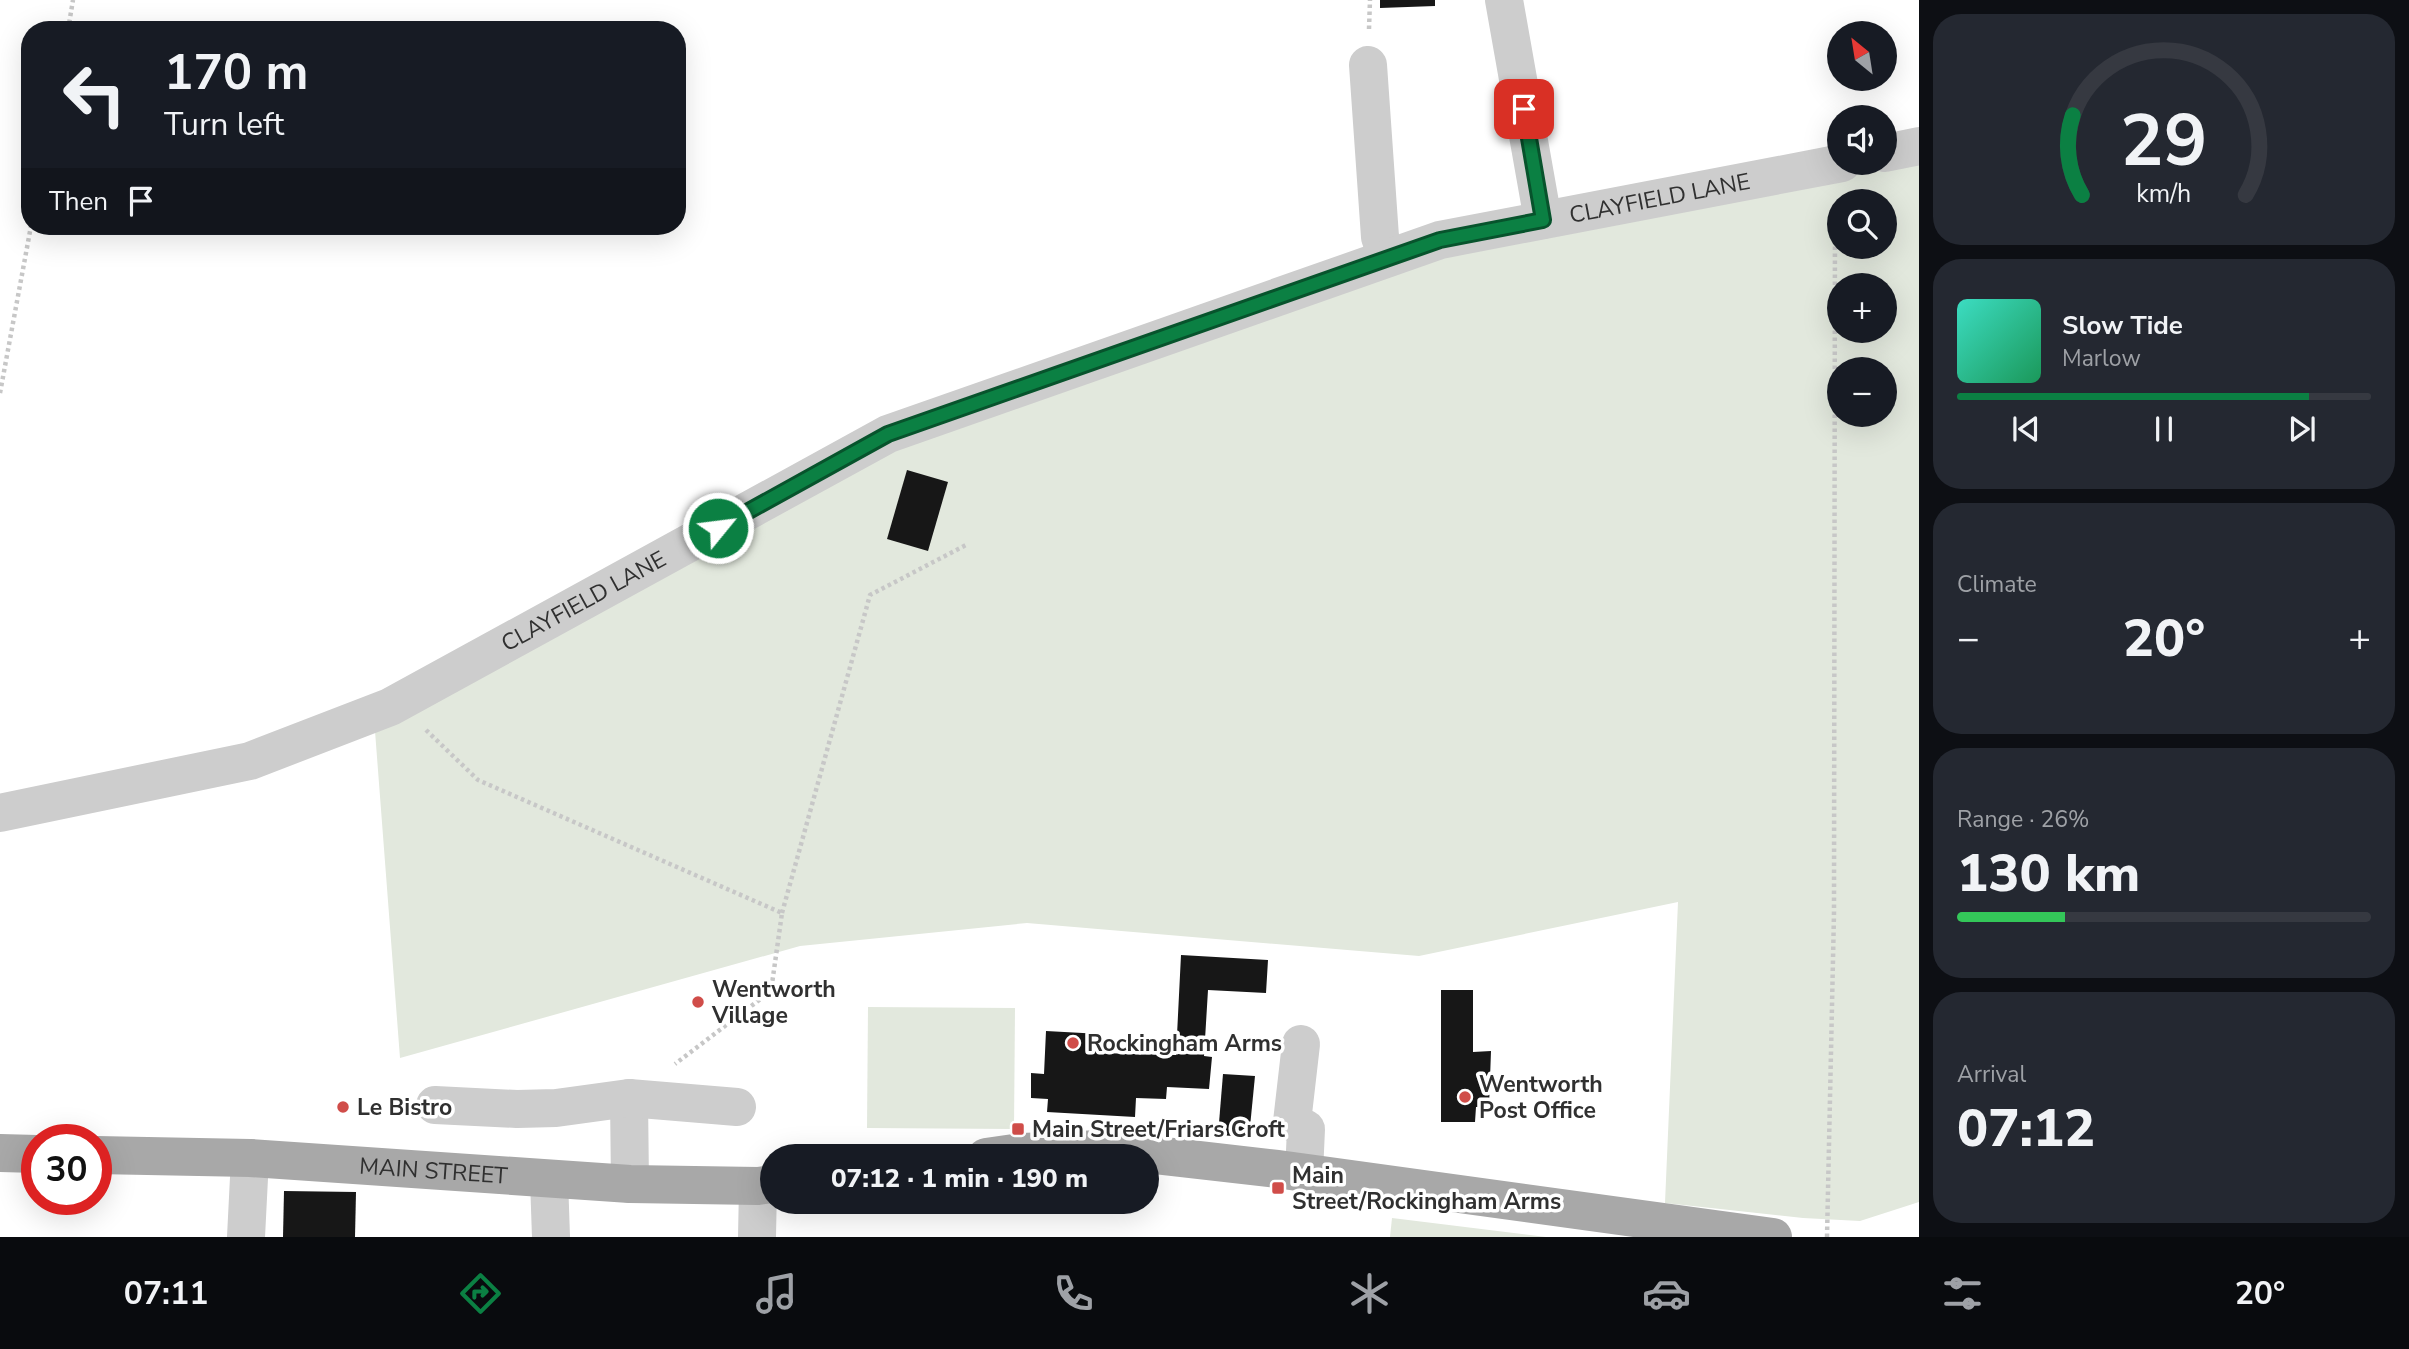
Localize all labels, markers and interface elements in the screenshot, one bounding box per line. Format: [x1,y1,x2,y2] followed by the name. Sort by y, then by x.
[1827,21,1897,91] north arrow
[1827,21,1897,427] map controls
[164,39,308,106] text: 170 m
[49,49,140,140] icon: left
[1494,79,1554,139] pin
[1505,90,1543,128] icon: arrive
[2120,92,2208,192] text: 29
[164,103,284,146] text: Turn left
[1827,105,1897,175] button: sound
[1567,166,1753,231] street label: CLAYFIELD LANE
[2136,177,2192,211] text: km/h
[122,182,160,220] icon: arrive
[49,184,108,219] text: Then
[1827,189,1897,259] button: search
[1827,273,1897,343] button: +
[2062,308,2183,343] text: Slow Tide
[2062,343,2141,374] text: Marlow
[1827,357,1897,427] button: −
[2007,410,2045,448] icon: previous
[2145,410,2183,448] icon: pause
[2283,410,2321,448] icon: next
[681,491,755,565] position arrow
[496,544,672,659] street label: CLAYFIELD LANE
[1957,569,2037,600] text: Climate
[2123,603,2205,674] text: 20°
[1957,613,1980,664] text: −
[2348,613,2371,664] text: +
[1957,804,2089,835] text: Range · 26%
[1957,838,2140,909] text: 130 km
[711,974,836,1031] place label: Wentworth Village
[690,994,706,1010] marker: Wentworth Village
[1087,1028,1282,1059] place label: Rockingham Arms
[1065,1035,1081,1051] marker: Rockingham Arms
[1957,1059,2026,1090] text: Arrival
[1479,1069,1603,1126] place label: Wentworth Post Office
[1457,1089,1473,1105] marker: Wentworth Post Office
[357,1092,452,1123] place label: Le Bistro
[1957,1093,2095,1164] text: 07:12
[335,1099,351,1115] marker: Le Bistro
[1032,1114,1285,1145] place label: Main Street/Friars Croft
[1010,1121,1026,1137] marker: Main Street/Friars Croft
[21,1124,112,1215] speed limit sign: 30
[358,1151,509,1192] street label: MAIN STREET
[1292,1160,1561,1217] place label: Main Street/Rockingham Arms
[831,1161,1088,1196] text: 07:12 · 1 min · 190 m
[1270,1180,1286,1196] marker: Main Street/Rockingham Arms
[456,1269,505,1318] icon: directions
[752,1269,801,1318] icon: music
[1049,1269,1098,1318] icon: phone
[1345,1269,1394,1318] icon: climate
[1642,1269,1691,1318] icon: car
[1938,1269,1987,1318] icon: filters
[124,1272,208,1315] text: 07:11
[2235,1272,2285,1315] text: 20°

